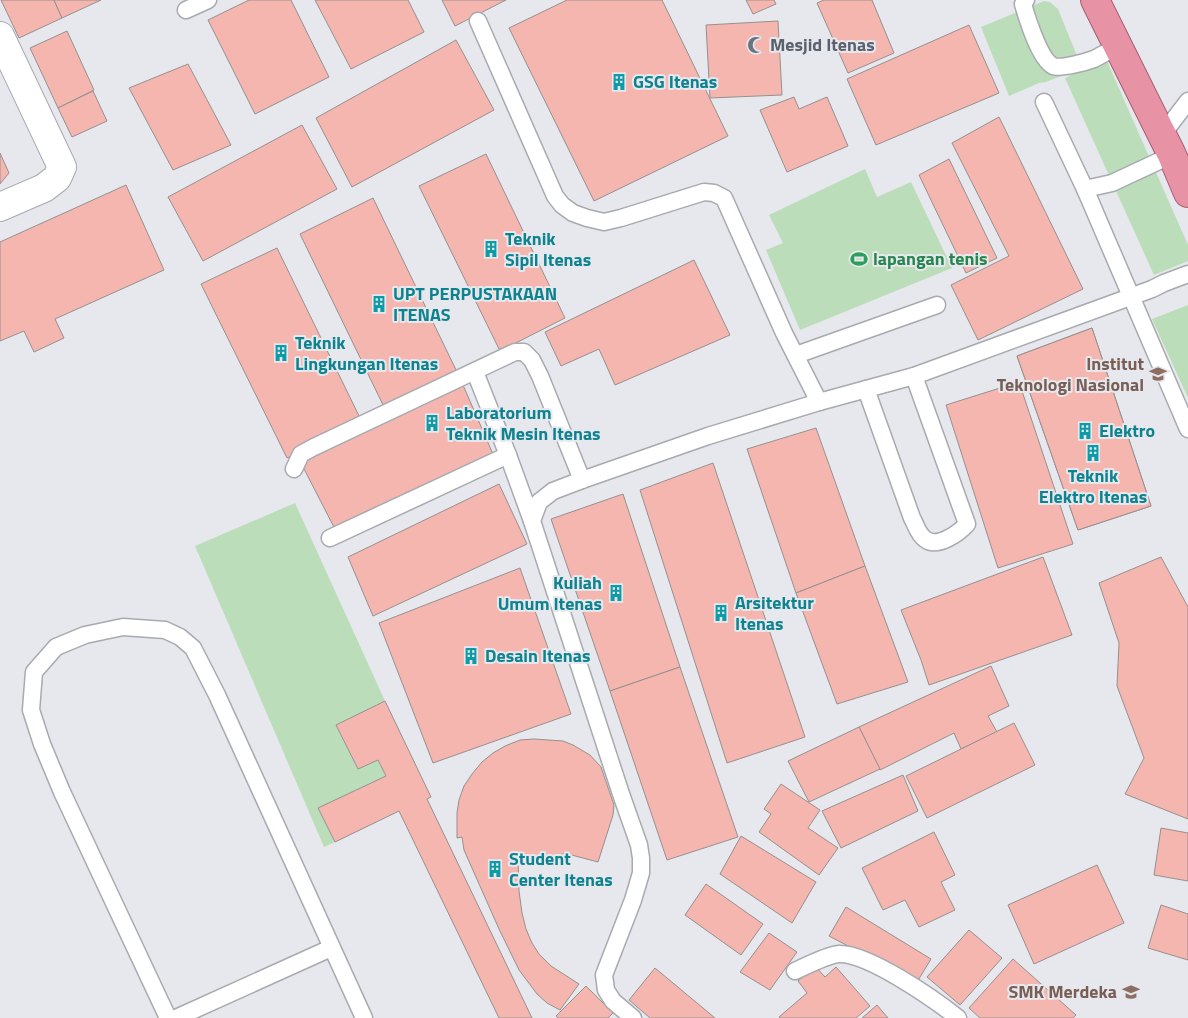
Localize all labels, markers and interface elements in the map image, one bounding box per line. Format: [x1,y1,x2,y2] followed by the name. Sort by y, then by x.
[770,31,875,58] place label: Mesjid Itenas
[746,35,766,55] mosque icon: Mesjid Itenas
[633,68,717,95] place label: GSG Itenas
[609,72,629,92] building icon: GSG Itenas
[505,225,591,273] place label: Teknik Sipil Itenas
[481,239,501,259] building icon: Teknik Sipil Itenas
[873,245,988,272] place label: lapangan tenis
[849,249,869,269] sports icon: lapangan tenis
[393,280,557,328] place label: UPT PERPUSTAKAAN ITENAS
[369,294,389,314] building icon: UPT PERPUSTAKAAN ITENAS
[295,329,438,377] place label: Teknik Lingkungan Itenas
[271,343,291,363] building icon: Teknik Lingkungan Itenas
[997,350,1144,398] place label: Institut Teknologi Nasional
[1148,364,1168,384] school or university icon: Institut Teknologi Nasional
[446,399,601,447] place label: Laboratorium Teknik Mesin Itenas
[422,413,442,433] building icon: Laboratorium Teknik Mesin Itenas
[1099,417,1155,444] place label: Elektro
[1075,421,1095,441] building icon: Elektro
[1083,443,1103,463] building icon: Teknik Elektro Itenas
[1039,462,1147,510] place label: Teknik Elektro Itenas
[498,569,602,617] place label: Kuliah Umum Itenas
[606,583,626,603] building icon: Kuliah Umum Itenas
[735,589,814,637] place label: Arsitektur Itenas
[711,603,731,623] building icon: Arsitektur Itenas
[485,642,590,669] place label: Desain Itenas
[461,646,481,666] building icon: Desain Itenas
[509,845,613,893] place label: Student Center Itenas
[485,859,505,879] building icon: Student Center Itenas
[1008,978,1117,1005] place label: SMK Merdeka
[1121,982,1141,1002] school or university icon: SMK Merdeka

